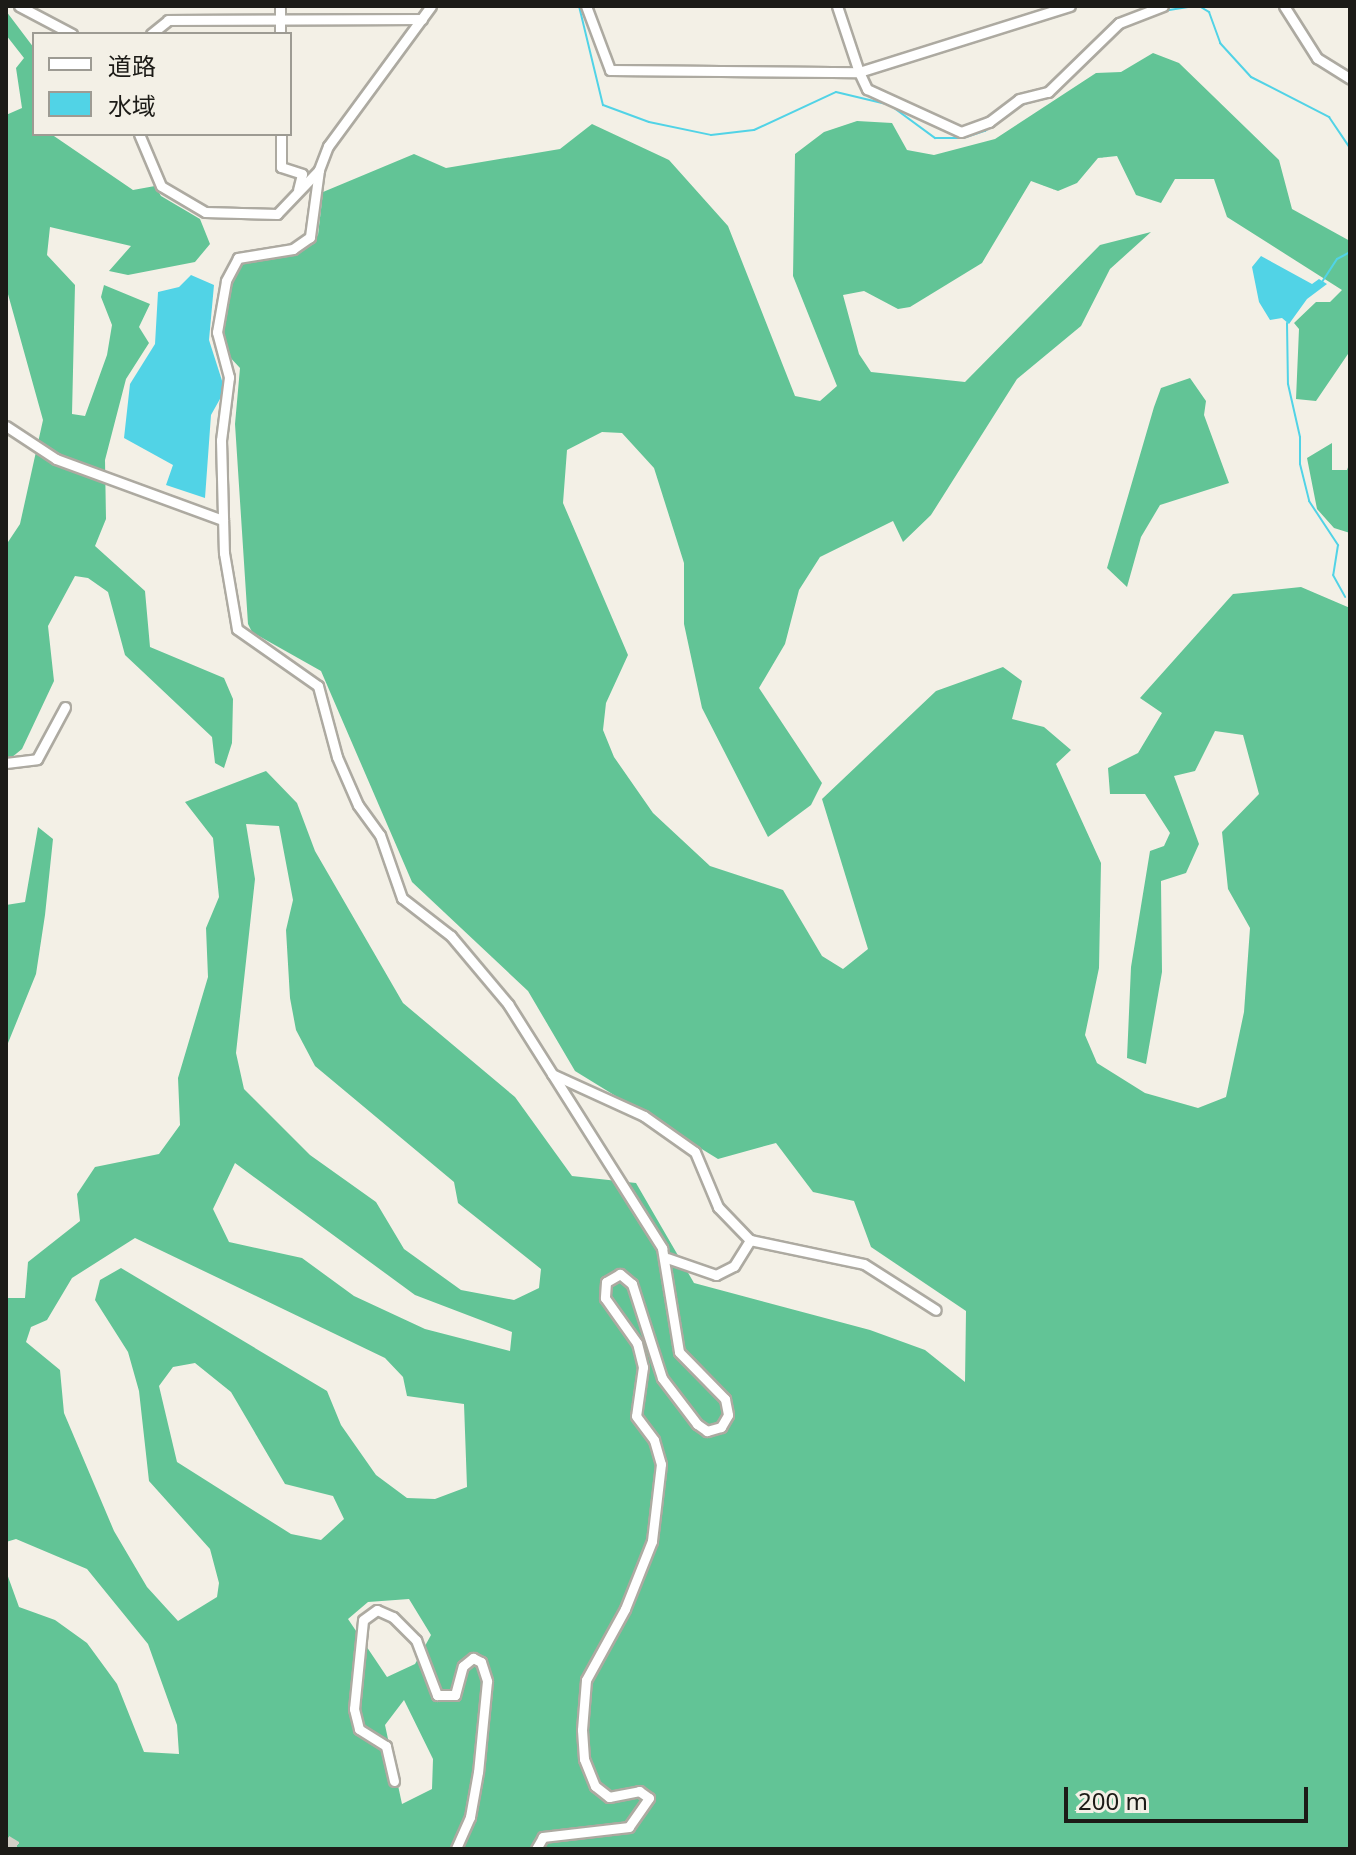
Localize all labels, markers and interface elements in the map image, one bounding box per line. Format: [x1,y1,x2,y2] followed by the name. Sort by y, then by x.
[32,32,292,136] legend
[108,49,156,82] text: 道路
[108,89,156,122] text: 水域
[1068,1771,1312,1821] scale bar
[1078,1784,1148,1817] text: 200 m

